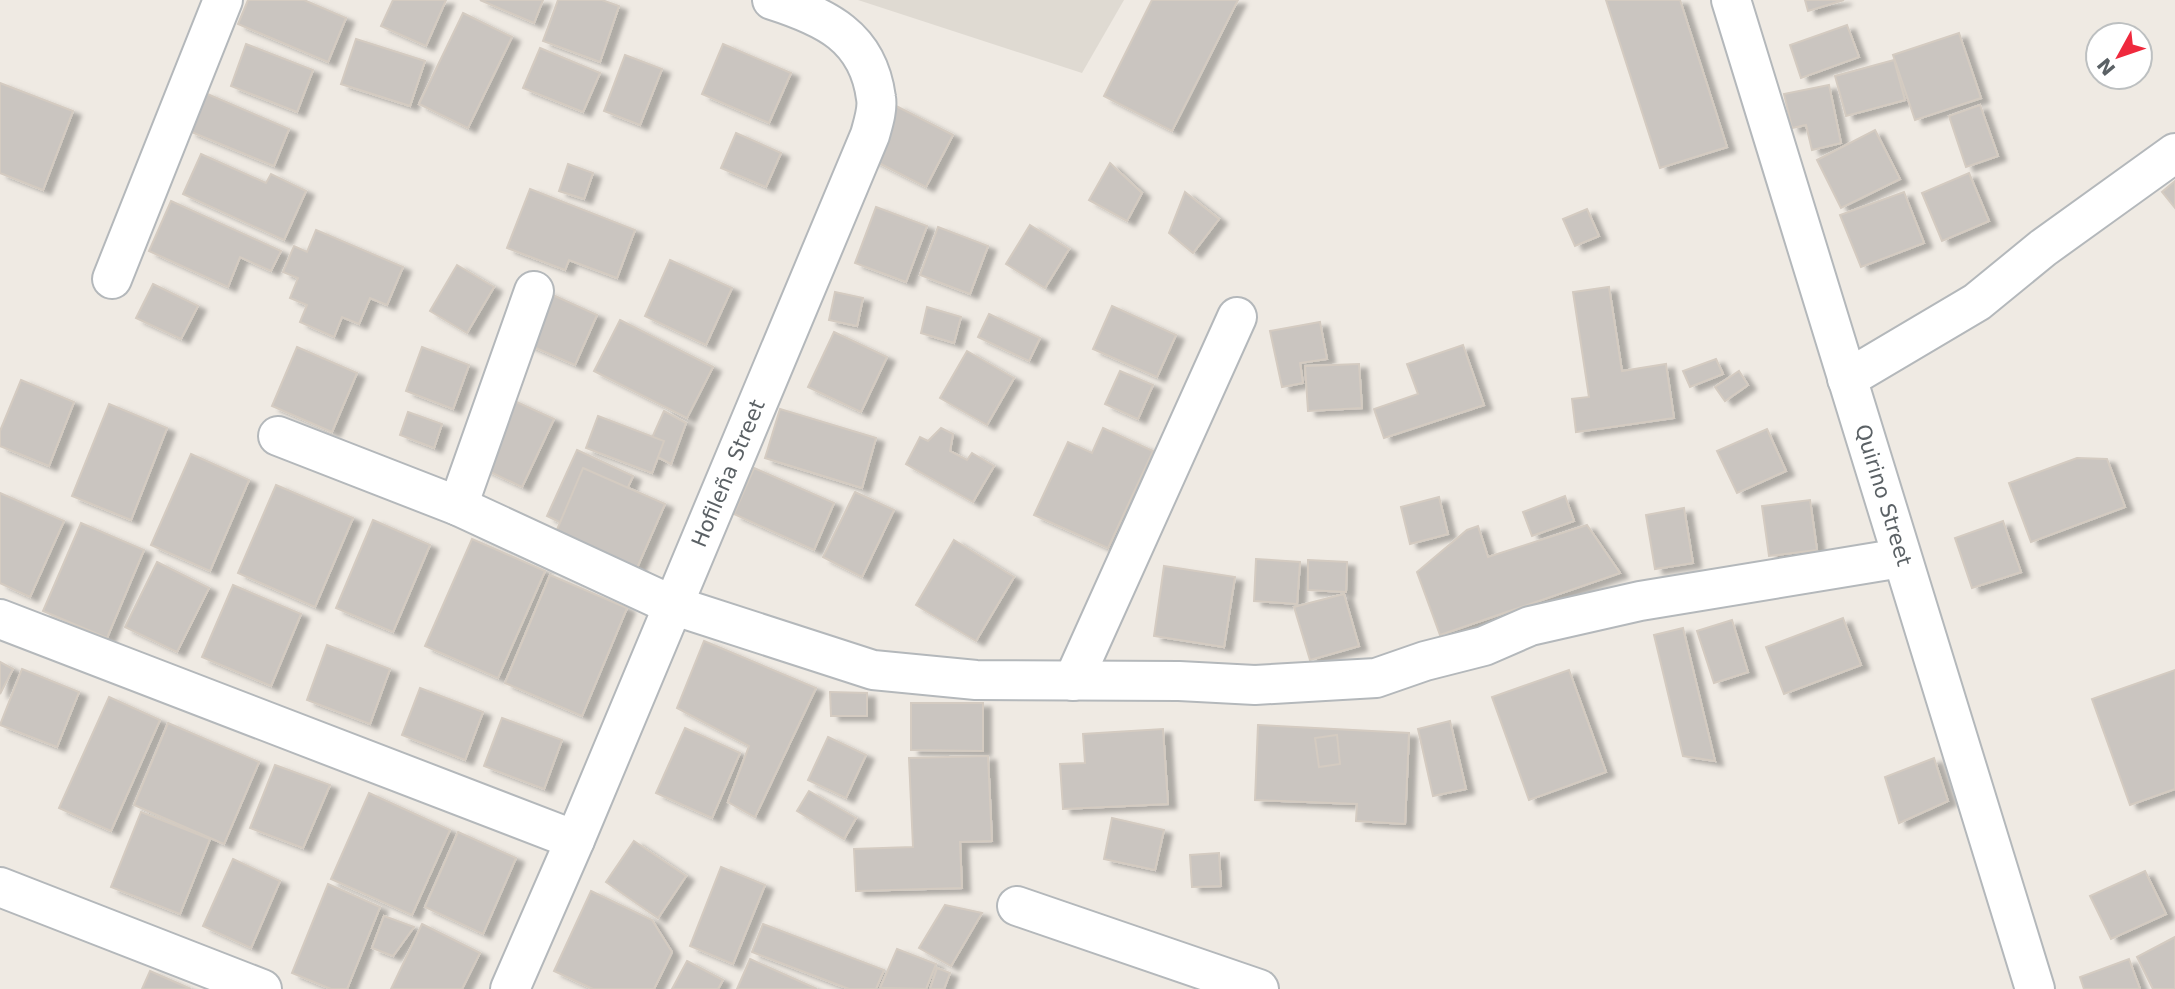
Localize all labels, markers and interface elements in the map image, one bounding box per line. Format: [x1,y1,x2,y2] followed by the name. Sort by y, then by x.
[2084,21,2154,91] north arrow
[2092,54,2120,80] text: N
[687,396,770,551] street label: Hofileña Street
[1850,421,1916,569] street label: Quirino Street

